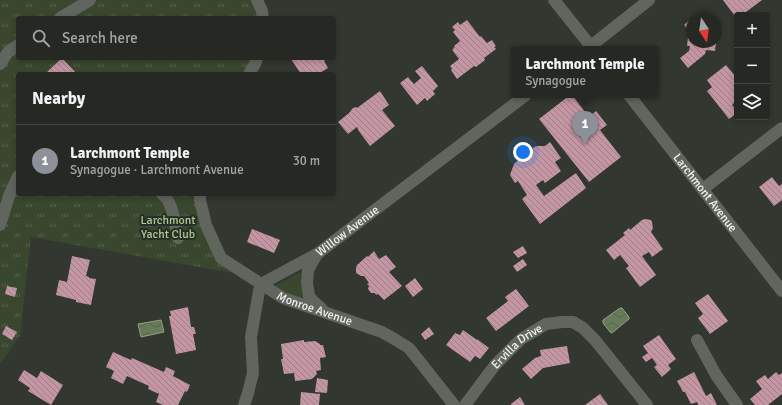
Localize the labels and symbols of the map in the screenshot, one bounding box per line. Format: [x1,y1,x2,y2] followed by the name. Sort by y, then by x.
[686,12,722,48] north arrow
[572,111,598,144] pin: 1
[513,142,533,162] your location
[670,151,741,235] street label: Larchmont Avenue
[313,202,382,260] street label: Willow Avenue
[140,213,196,242] park label: Larchmont Yacht Club
[274,288,354,329] street label: Monroe Avenue
[488,320,545,372] street label: Ervilla Drive

